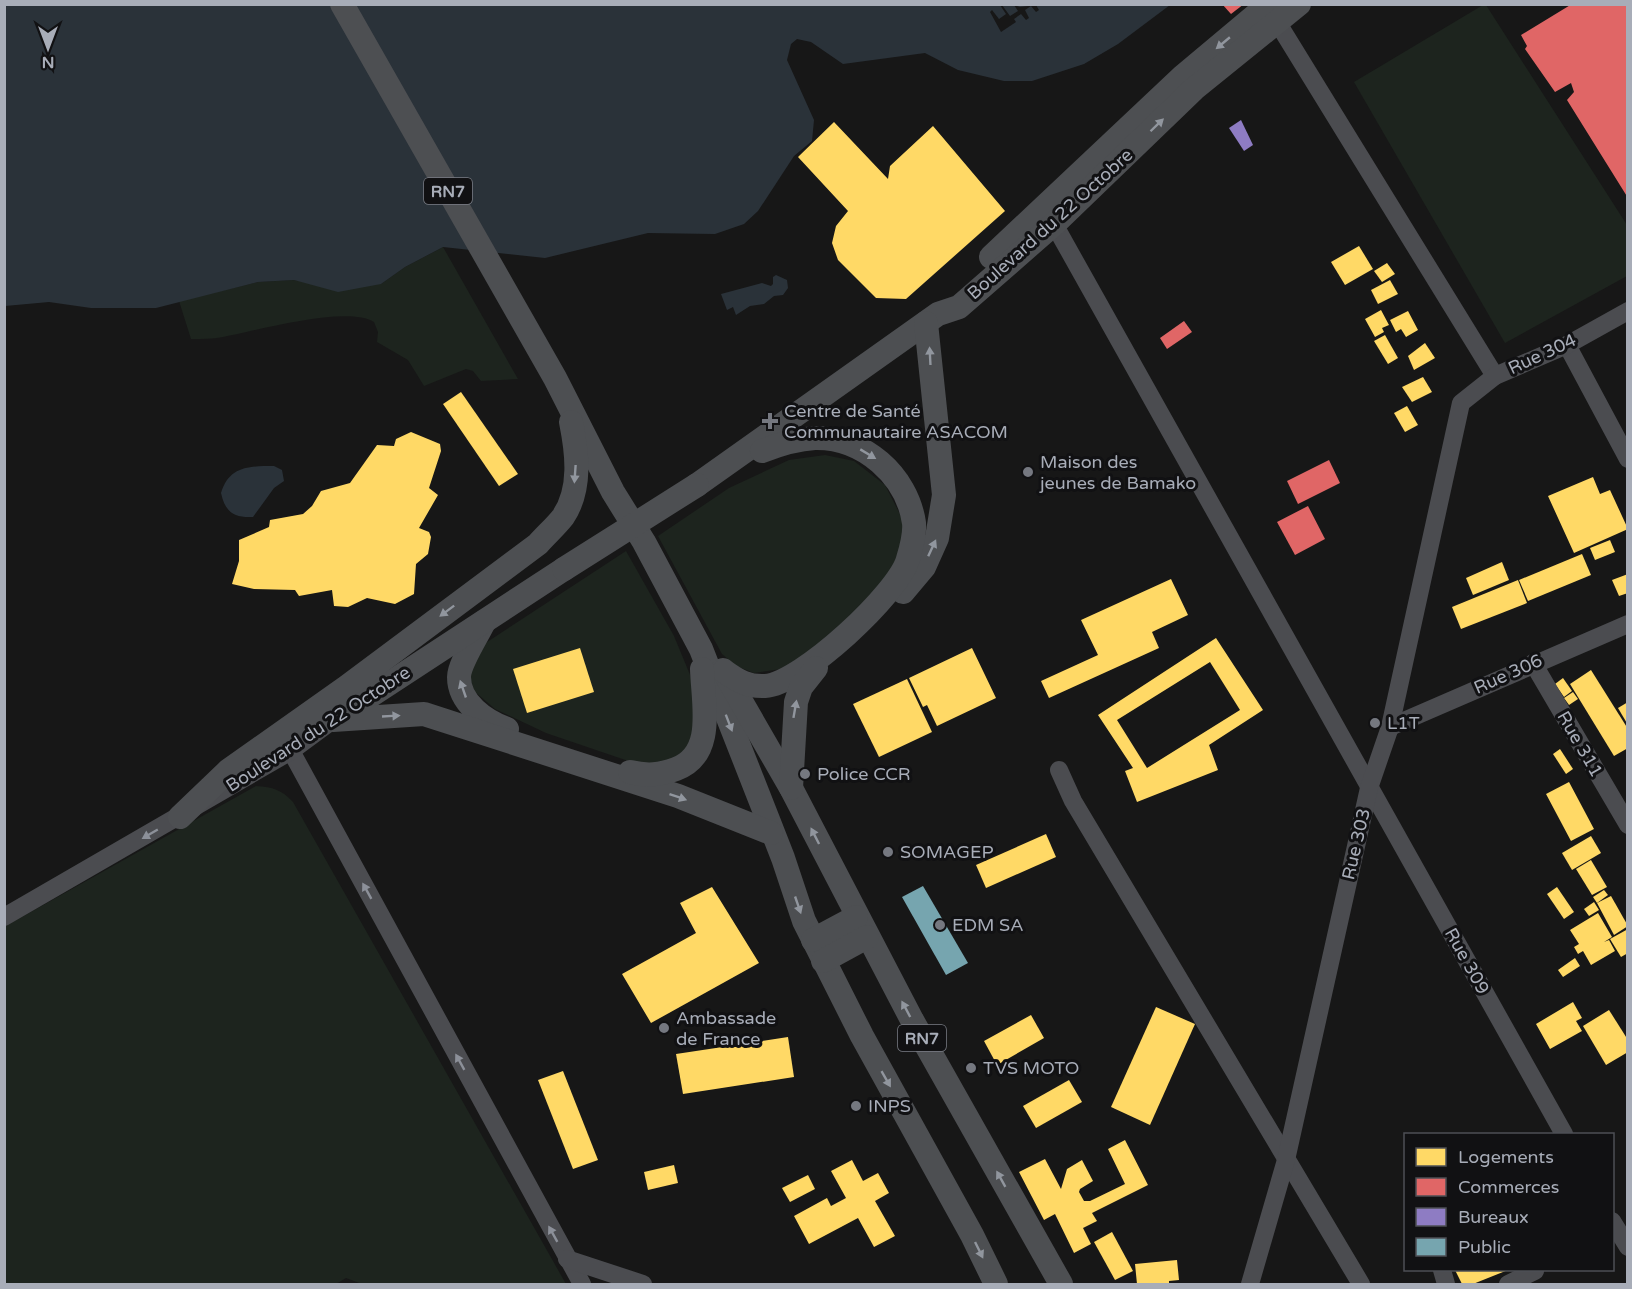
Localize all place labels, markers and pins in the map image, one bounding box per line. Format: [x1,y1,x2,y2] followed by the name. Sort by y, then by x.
[784,400,1008,443] place label: Centre de Santé Communautaire ASACOM
[761,412,779,430] marker: Centre de Santé Communautaire ASACOM
[1039,451,1196,494] place label: Maison des jeunes de Bamako
[1021,465,1035,479] marker: Maison des jeunes de Bamako
[1387,712,1420,734] place label: L1T
[1368,716,1382,730] marker: L1T
[817,763,911,785] place label: Police CCR
[798,767,812,781] marker: Police CCR
[900,841,993,863] place label: SOMAGEP
[881,845,895,859] marker: SOMAGEP
[952,914,1024,936] place label: EDM SA
[933,918,947,932] marker: EDM SA
[676,1007,776,1050] place label: Ambassade de France
[657,1021,671,1035] marker: Ambassade de France
[983,1057,1079,1079] place label: TVS MOTO
[964,1061,978,1075] marker: TVS MOTO
[868,1095,911,1117] place label: INPS
[849,1099,863,1113] marker: INPS

